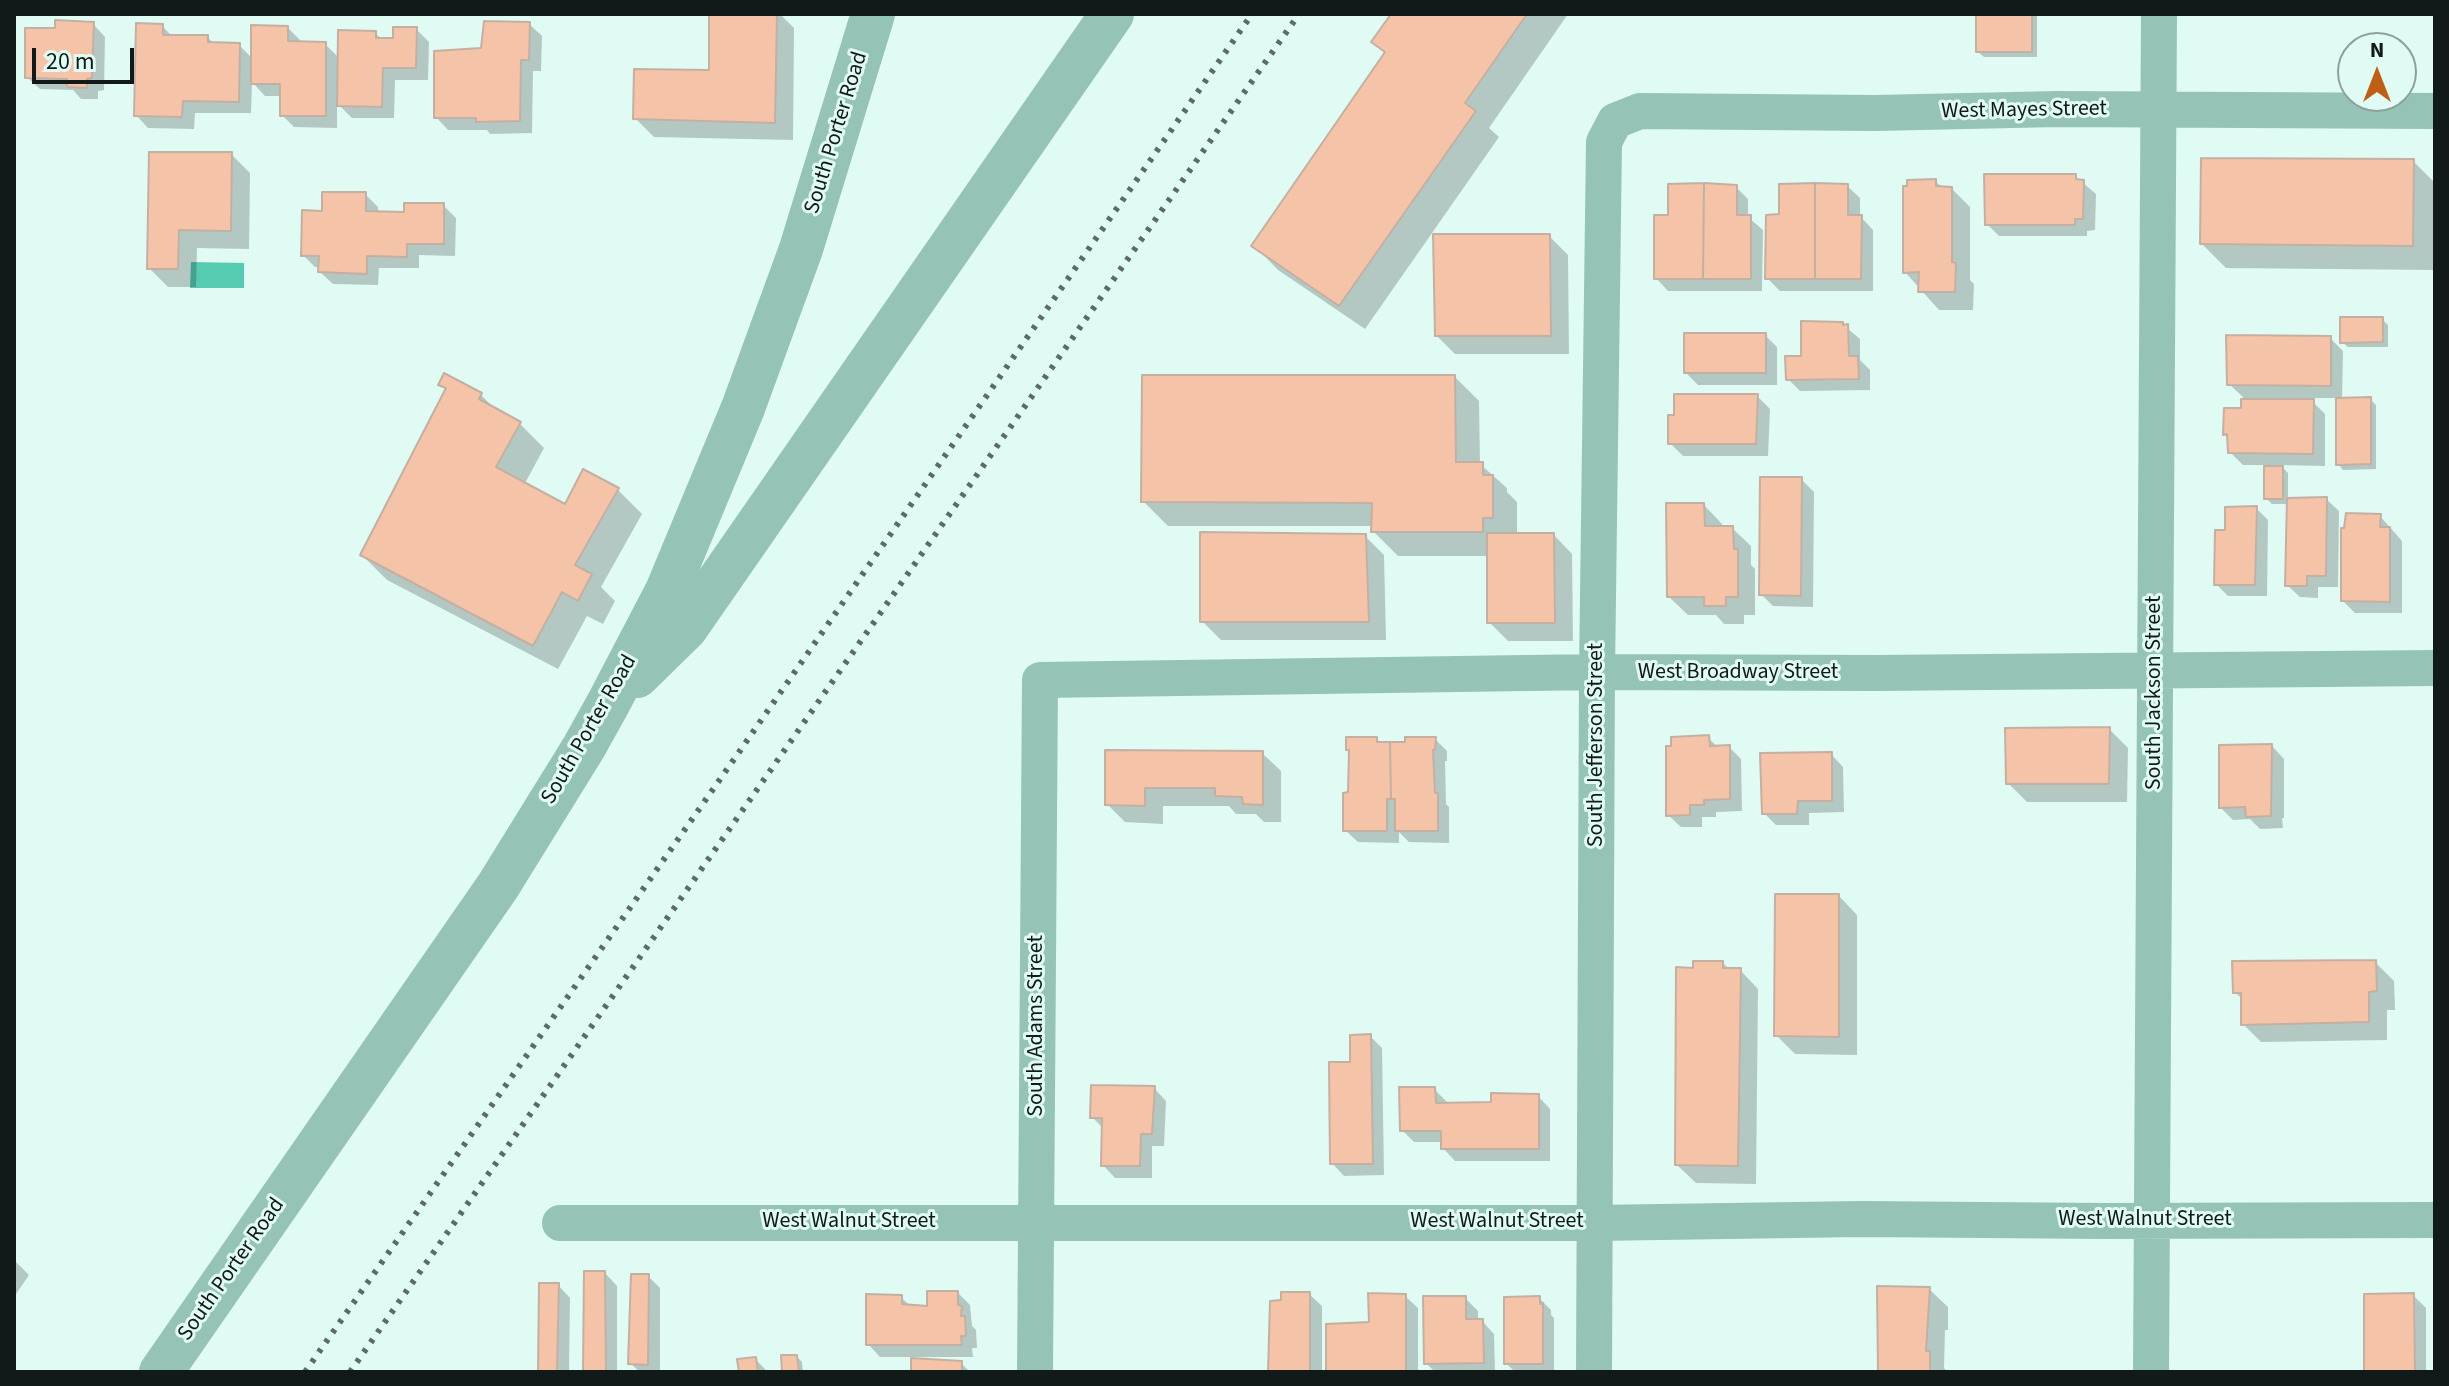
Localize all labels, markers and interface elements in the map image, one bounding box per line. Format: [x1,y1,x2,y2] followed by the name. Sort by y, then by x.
[36,32,138,82] scale bar
[2337,32,2417,112] north arrow
[2370,34,2384,66] text: N
[46,44,95,79] text: 20 m
[800,49,874,217] street label: South Porter Road
[1941,96,2107,126] street label: West Mayes Street
[2142,596,2168,790] street label: South Jackson Street
[1584,643,1610,847] street label: South Jefferson Street
[537,651,643,809] street label: South Porter Road
[1638,660,1838,686] street label: West Broadway Street
[1024,935,1050,1117] street label: South Adams Street
[173,1194,291,1346] street label: South Porter Road
[2058,1207,2232,1233] street label: West Walnut Street
[762,1209,936,1235] street label: West Walnut Street
[1410,1209,1584,1235] street label: West Walnut Street

